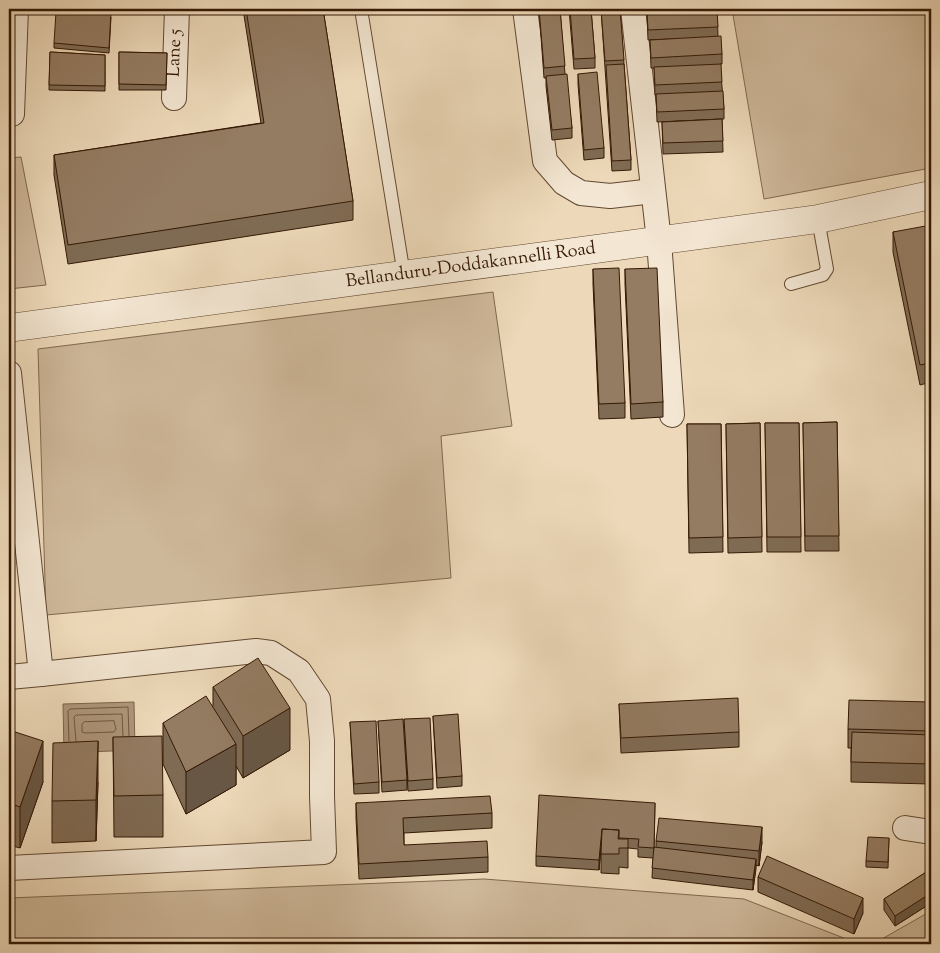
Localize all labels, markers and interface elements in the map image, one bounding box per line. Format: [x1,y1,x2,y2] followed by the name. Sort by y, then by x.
[162,29,189,77] street label: Lane 5
[344,236,597,295] street label: Bellanduru-Doddakannelli Road

